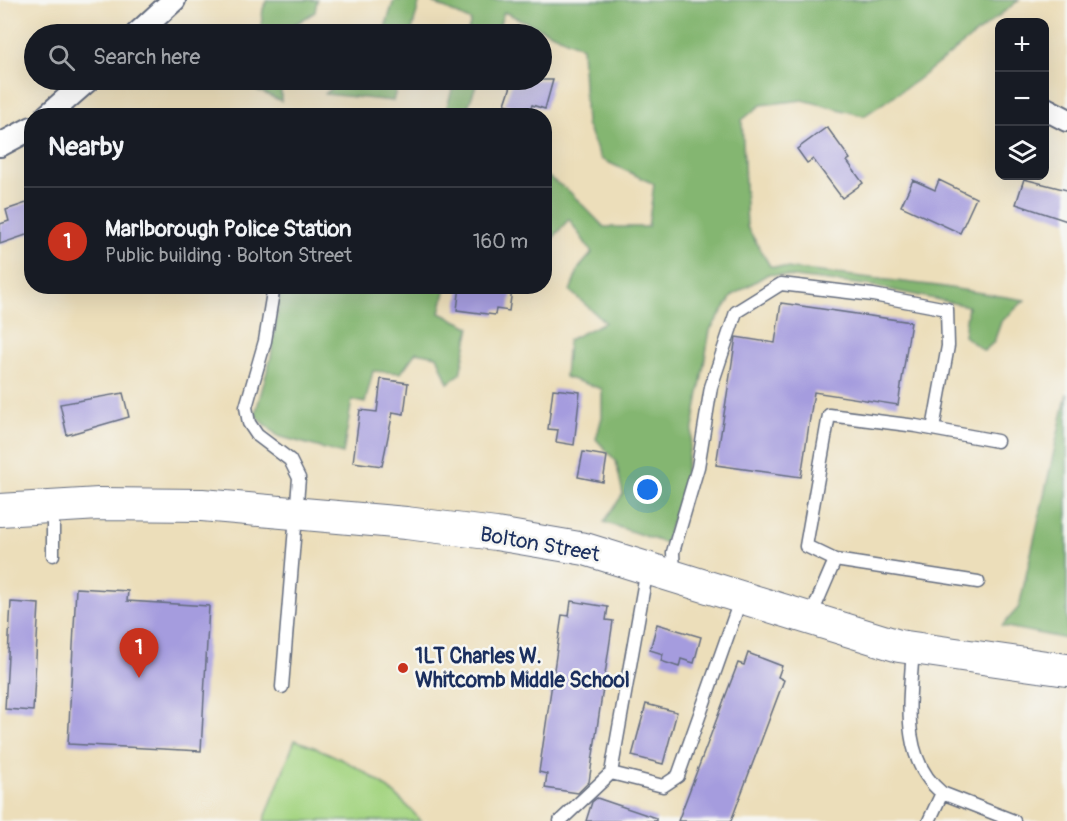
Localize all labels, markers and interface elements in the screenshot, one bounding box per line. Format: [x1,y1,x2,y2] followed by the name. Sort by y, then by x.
[995,18,1049,180] map controls
[995,18,1049,72] button: +
[24,24,552,90] search box
[45,41,78,74] icon: search
[93,43,200,71] text: Search here
[995,72,1049,126] button: −
[995,126,1049,180] button: layers
[48,131,124,163] text: Nearby
[105,215,351,243] text: Marlborough Police Station
[64,229,71,254] text: 1
[473,229,528,254] text: 160 m
[105,243,352,268] text: Public building · Bolton Street
[633,475,662,504] your location
[478,521,602,568] street label: Bolton Street
[120,628,158,678] pin: 1
[415,643,630,694] place label: 1LT Charles W. Whitcomb Middle School
[396,661,410,675] marker: 1LT Charles W. Whitcomb Middle School

